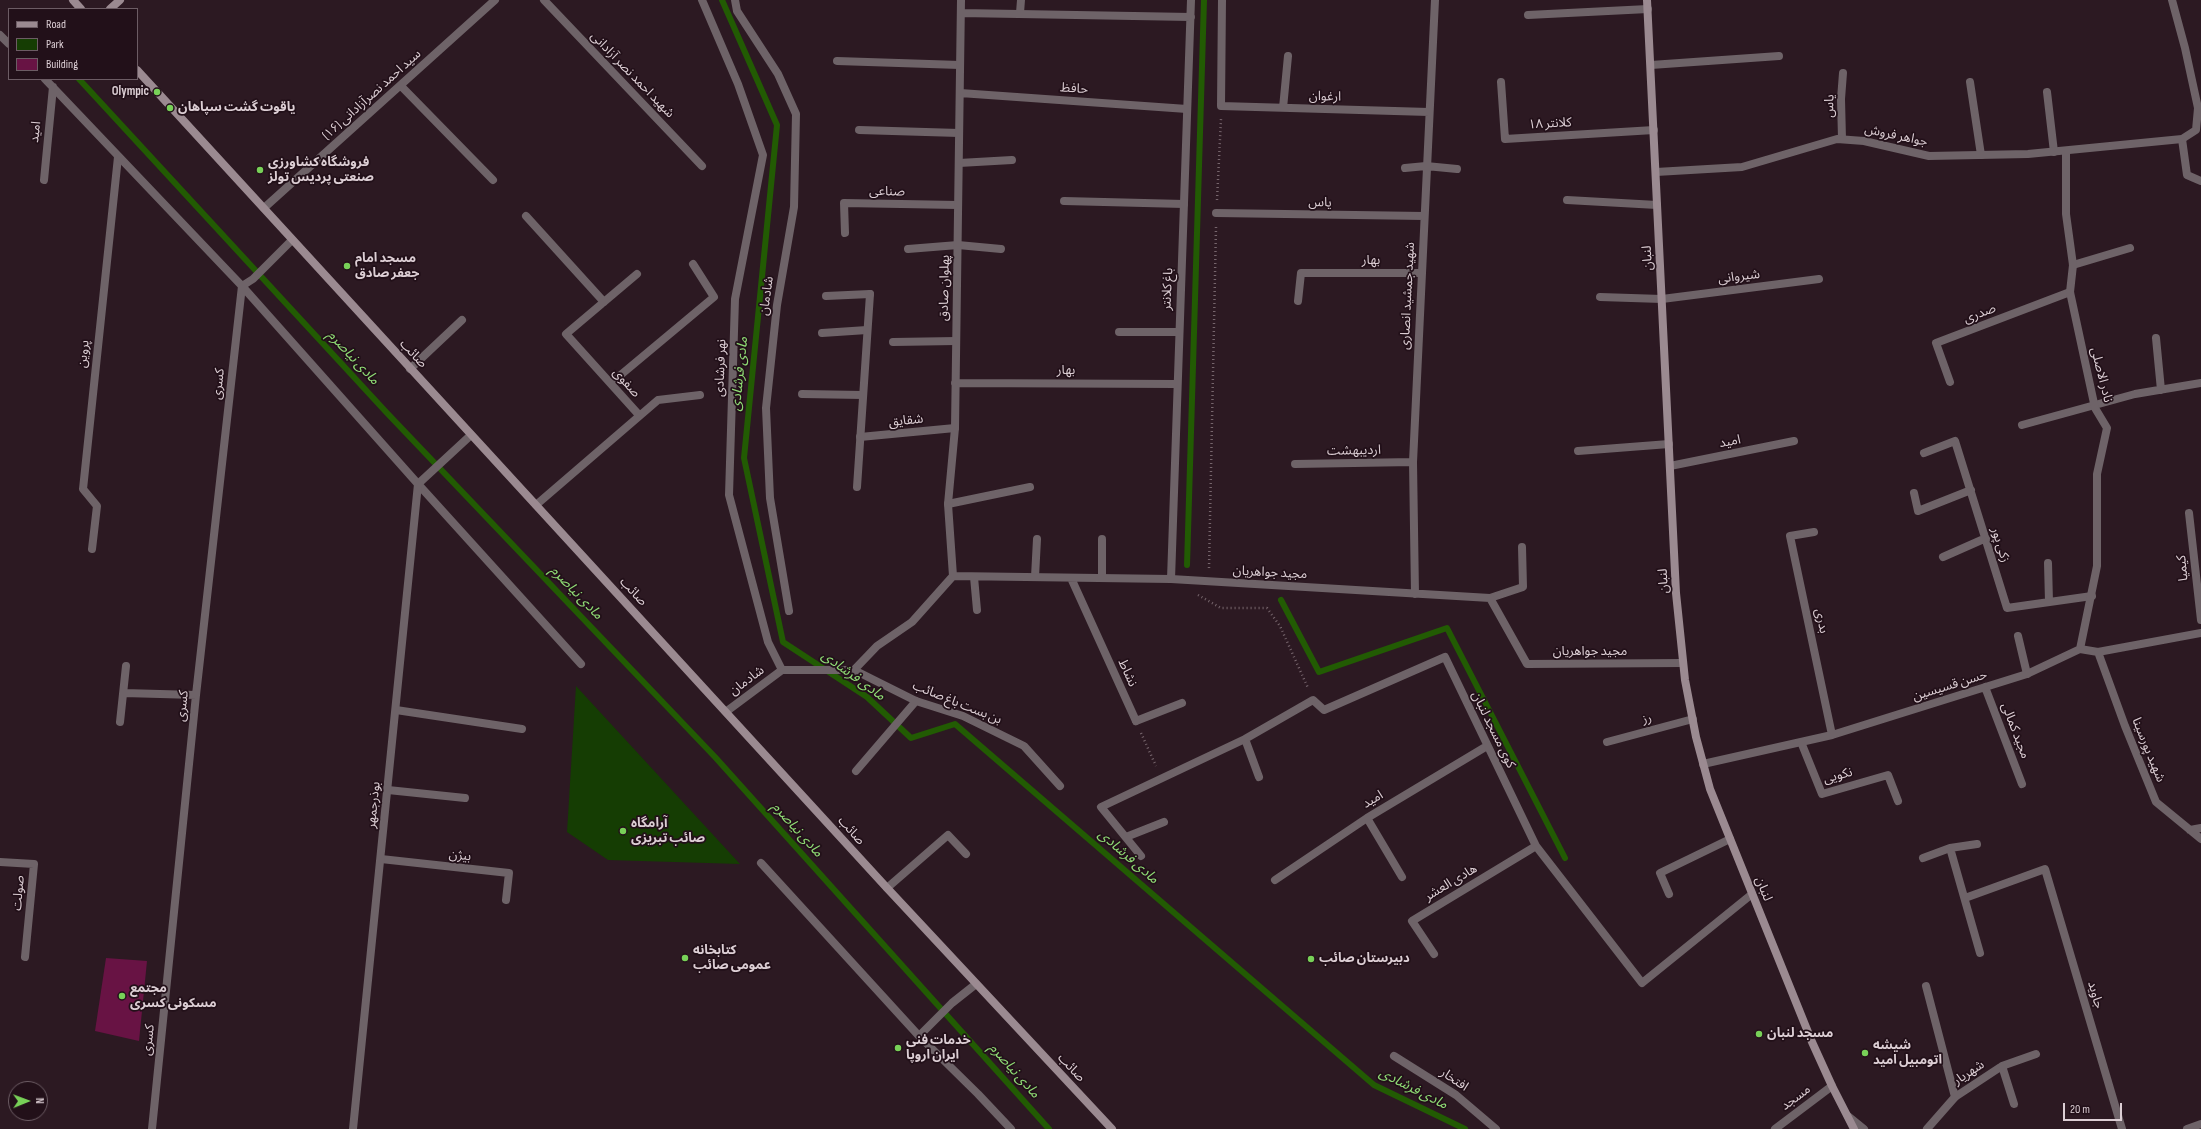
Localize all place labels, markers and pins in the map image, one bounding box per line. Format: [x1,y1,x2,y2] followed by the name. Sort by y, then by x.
[112,84,149,100] place label: Olympic
[152,87,162,97] marker: Olympic
[178,100,295,116] place label: یاقوت گشت سپاهان
[165,103,175,113] marker: یاقوت گشت سپاهان
[268,155,374,186] place label: فروشگاه کشاورزی صنعتی پردیس تولز
[255,165,265,175] marker: فروشگاه کشاورزی صنعتی پردیس تولز
[355,251,419,282] place label: مسجد امام جعفر صادق
[342,261,352,271] marker: مسجد امام جعفر صادق
[631,816,705,847] place label: آرامگاه صائب تبریزی
[618,826,628,836] marker: آرامگاه صائب تبریزی
[693,943,771,974] place label: کتابخانه عمومی صائب
[1319,951,1410,967] place label: دبیرستان صائب
[680,953,690,963] marker: کتابخانه عمومی صائب
[1306,954,1316,964] marker: دبیرستان صائب
[130,981,216,1012] place label: مجتمع مسکونی کسری
[117,991,127,1001] marker: مجتمع مسکونی کسری
[1767,1026,1833,1042] place label: مسجد لنبان
[1754,1029,1764,1039] marker: مسجد لنبان
[906,1033,971,1064] place label: خدمات فنی ایران اروپا
[1873,1038,1942,1069] place label: شیشه اتومبیل امید
[893,1043,903,1053] marker: خدمات فنی ایران اروپا
[1860,1048,1870,1058] marker: شیشه اتومبیل امید

